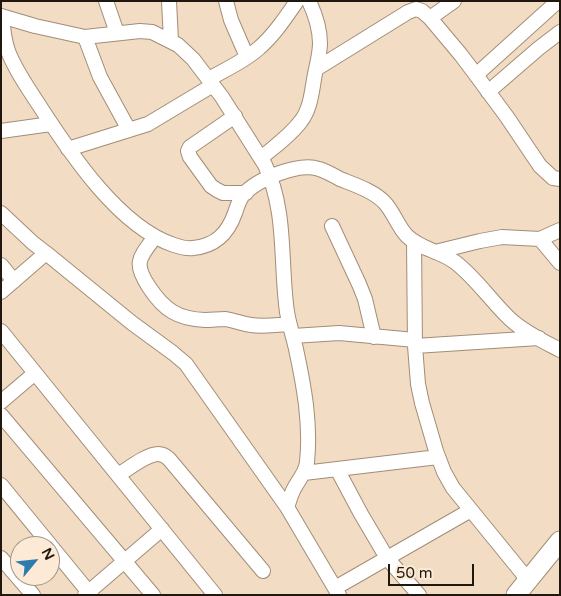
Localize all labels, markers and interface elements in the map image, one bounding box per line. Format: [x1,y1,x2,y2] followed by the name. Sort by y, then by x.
[10,536,60,586] north arrow
[38,545,58,563] text: N
[391,554,477,586] scale bar
[396,564,433,582] text: 50 m

